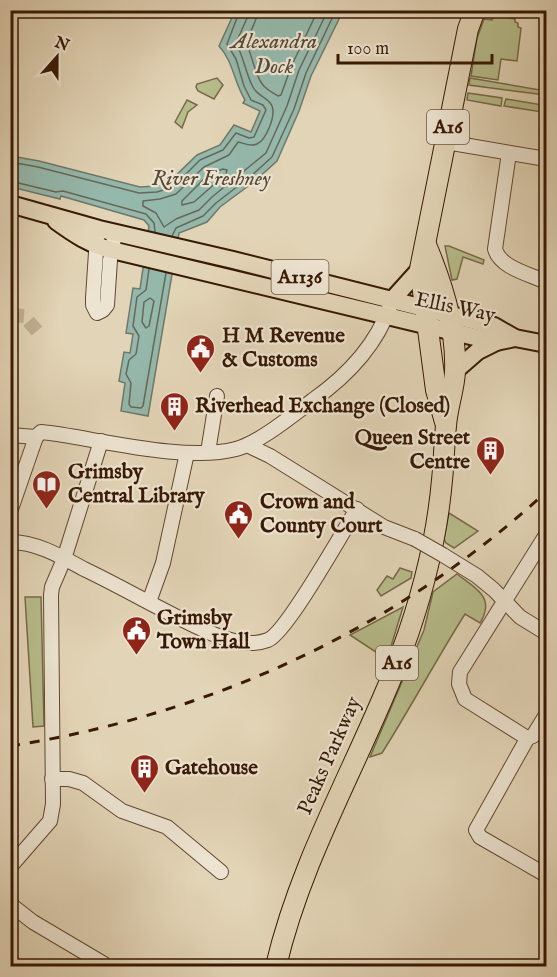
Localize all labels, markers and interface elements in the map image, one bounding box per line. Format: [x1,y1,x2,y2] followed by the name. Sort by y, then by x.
[27,27,87,87] north arrow
[338,27,492,65] scale bar
[229,28,317,81] water label: Alexandra Dock
[51,33,72,57] text: N
[347,38,389,61] text: 100 m
[427,110,469,144] road number: A16
[152,165,271,193] water label: River Freshney
[272,260,328,294] road number: A1136
[412,286,498,330] street label: Ellis Way
[222,323,345,374] place label: H M Revenue & Customs
[185,332,217,374] public building icon: H M Revenue & Customs
[158,390,190,432] building icon: Riverhead Exchange (Closed)
[195,393,450,420] place label: Riverhead Exchange (Closed)
[355,425,471,476] place label: Queen Street Centre
[475,434,507,476] building icon: Queen Street Centre
[68,459,205,510] place label: Grimsby Central Library
[31,468,63,510] library icon: Grimsby Central Library
[260,489,383,540] place label: Crown and County Court
[223,498,255,540] public building icon: Crown and County Court
[156,605,251,656] place label: Grimsby Town Hall
[120,614,152,656] public building icon: Grimsby Town Hall
[376,646,418,680] road number: A16
[292,692,368,819] street label: Peaks Parkway
[128,752,160,794] building icon: Gatehouse
[165,755,258,782] place label: Gatehouse

